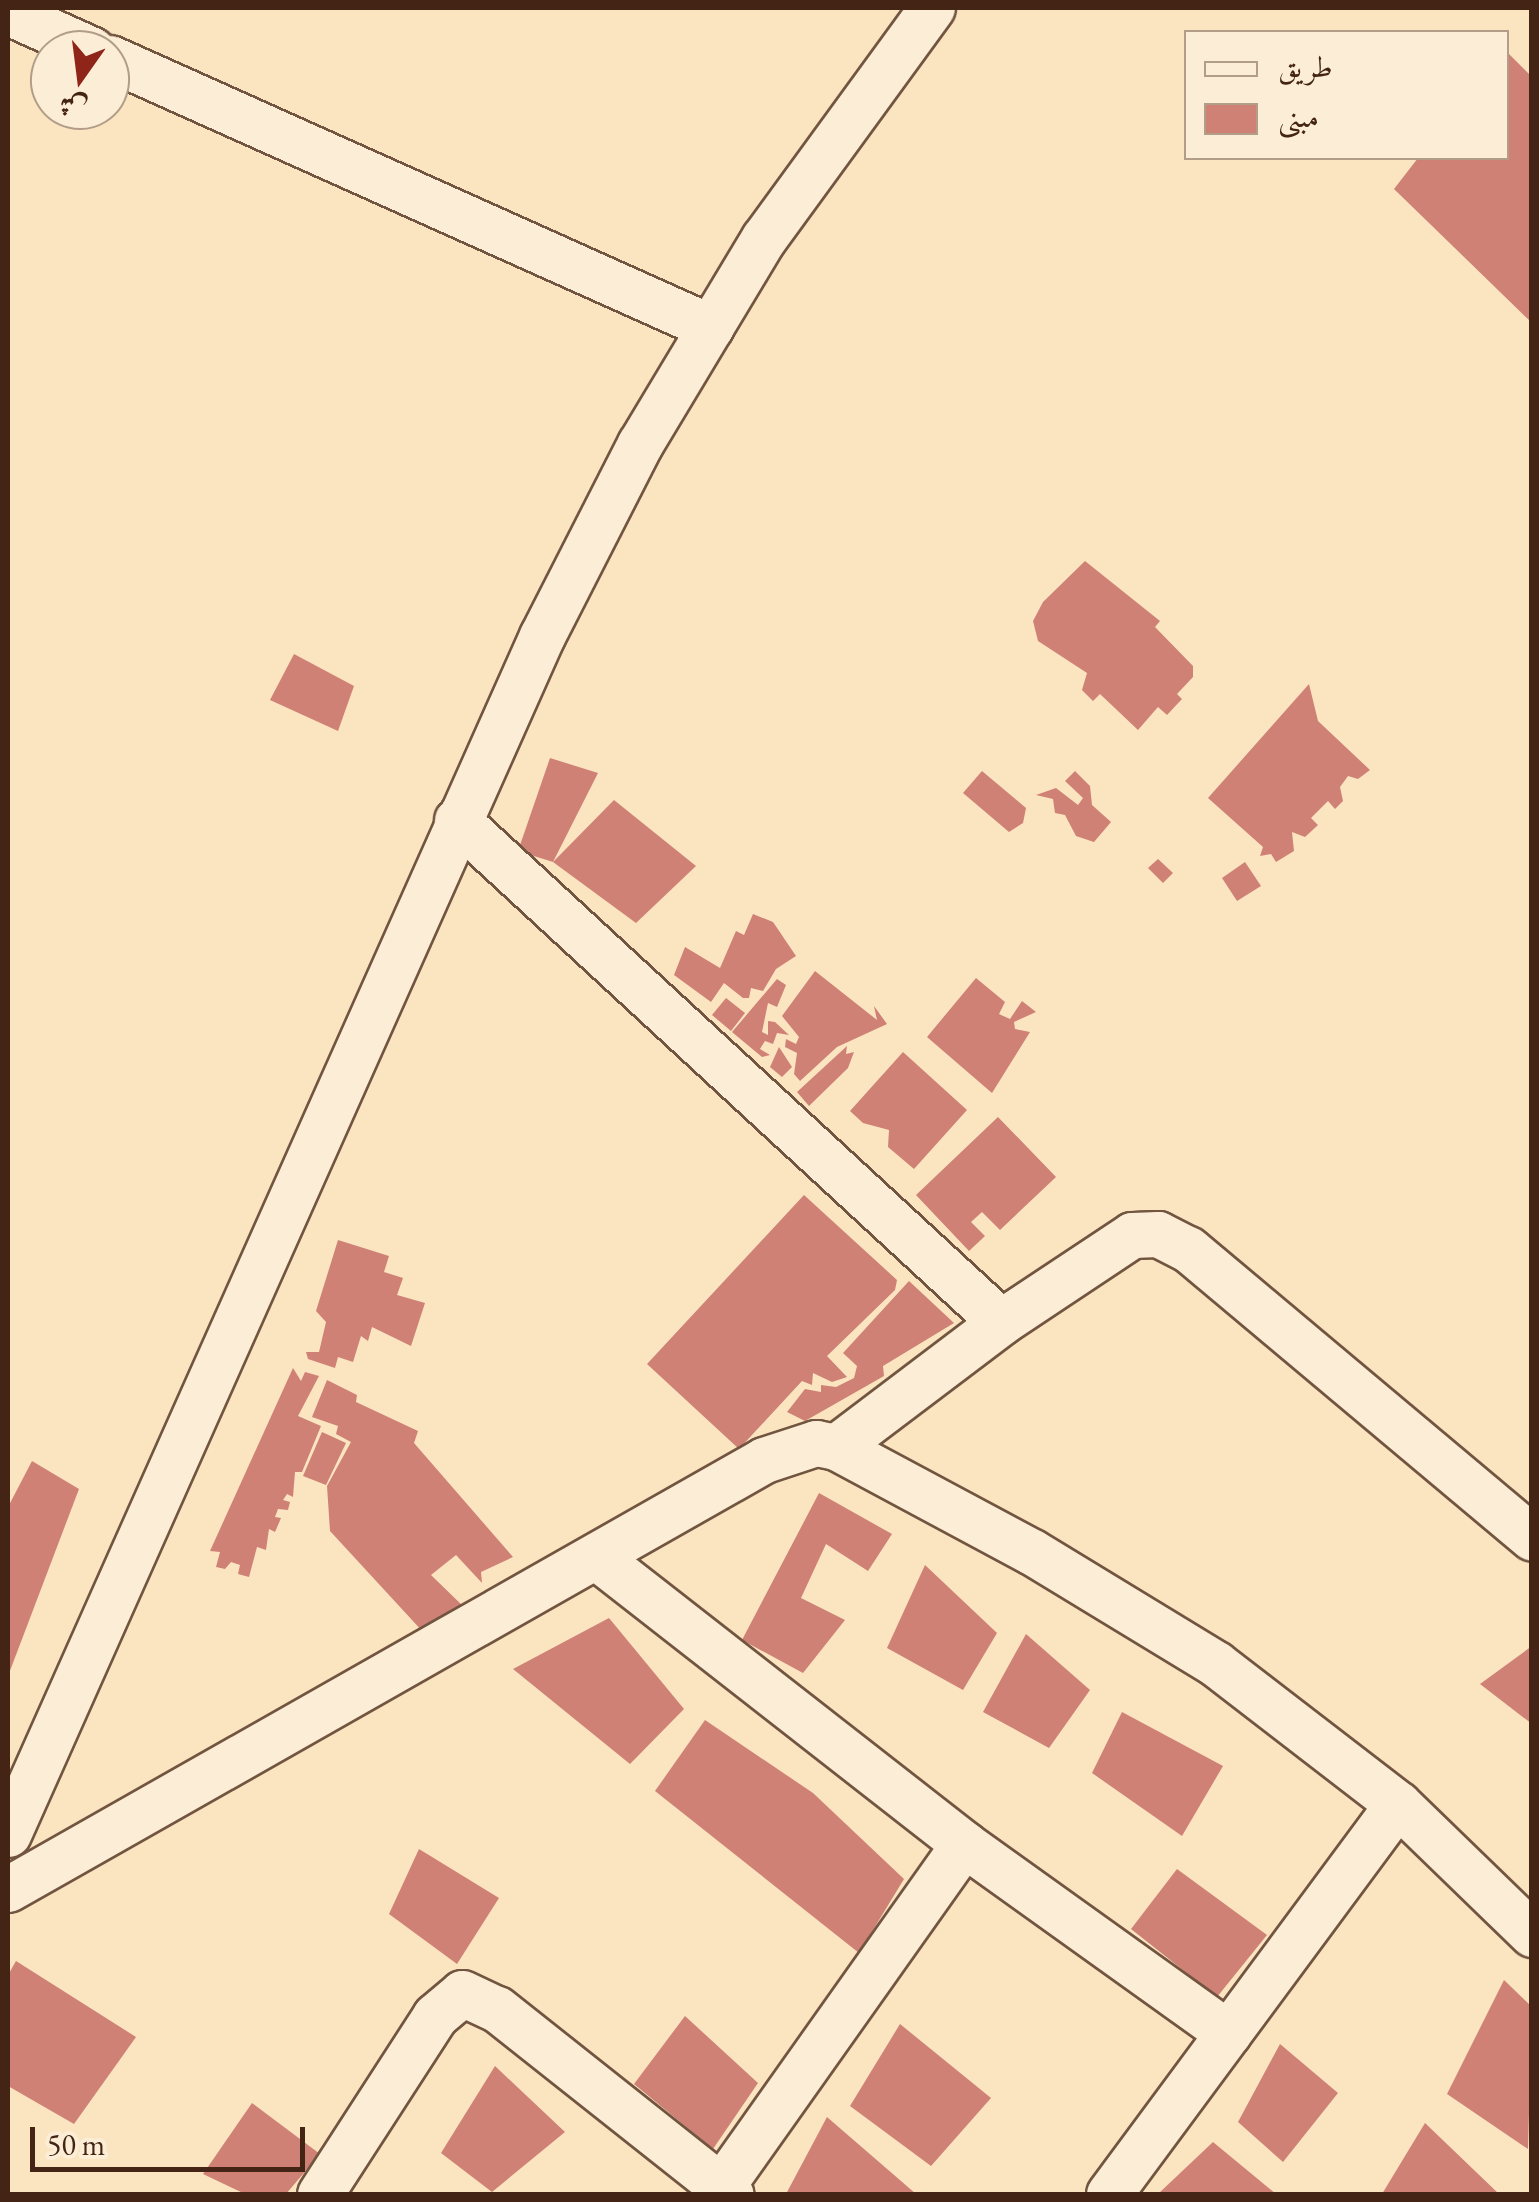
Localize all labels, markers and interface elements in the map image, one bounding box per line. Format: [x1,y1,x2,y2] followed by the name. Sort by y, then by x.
[30,30,130,130] north arrow
[1184,30,1509,160] legend
[1278,47,1333,86] text: طريق
[55,86,91,128] text: ش
[1278,97,1319,136] text: مبنى
[35,2107,310,2169] scale bar
[47,2125,105,2164] text: 50 m

